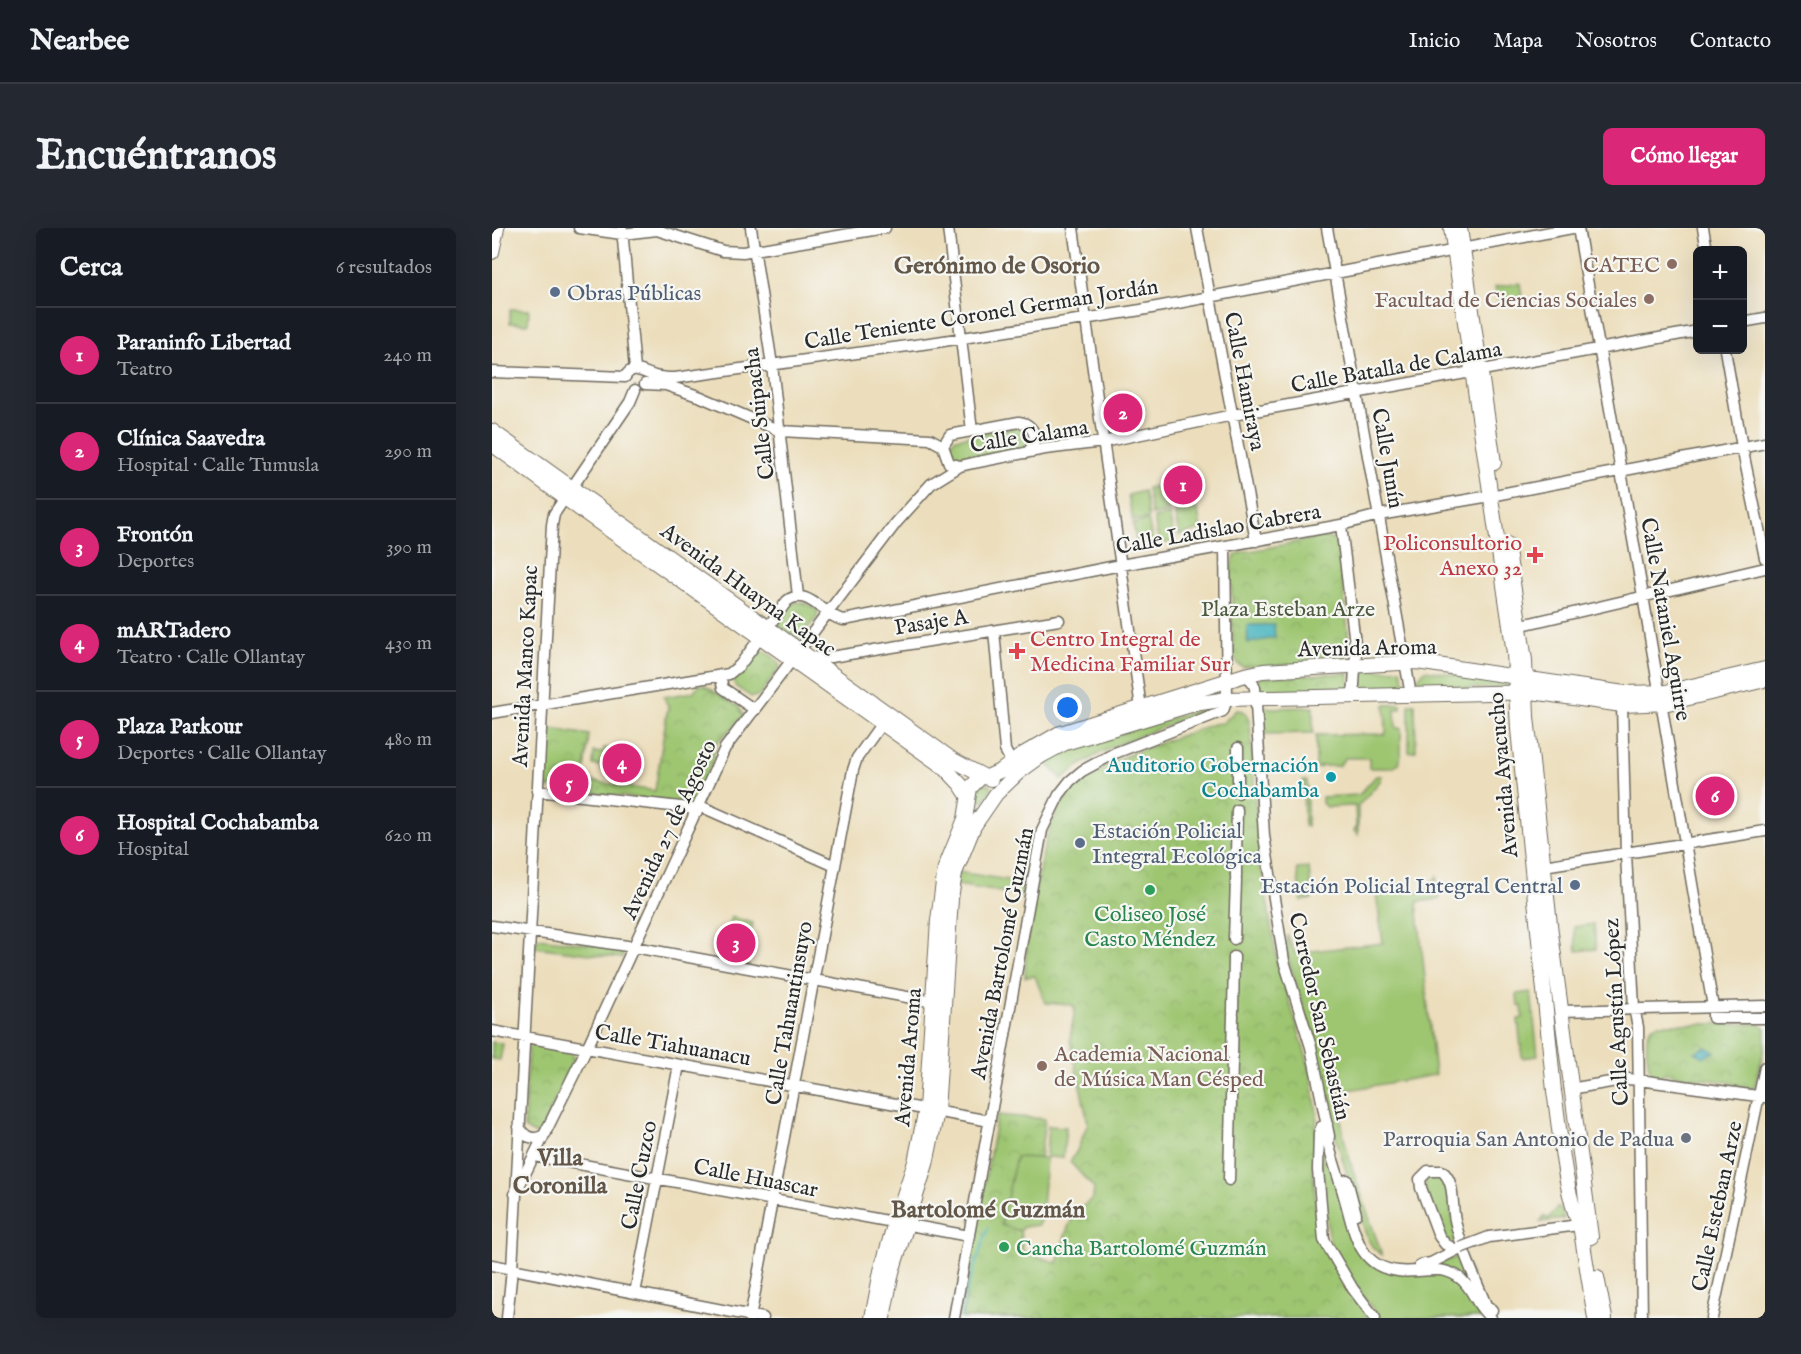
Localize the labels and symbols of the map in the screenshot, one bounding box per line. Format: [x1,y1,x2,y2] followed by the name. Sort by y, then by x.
[894,251,1100,282] district label: Gerónimo de Osorio
[1583,252,1660,280] place label: CATEC
[1665,257,1679,271] marker: CATEC
[802,273,1161,357] street label: Calle Teniente Coronel German Jordán
[567,280,701,308] place label: Obras Públicas
[548,285,562,299] marker: Obras Públicas
[1374,287,1637,315] place label: Facultad de Ciencias Sociales
[1642,292,1656,306] marker: Facultad de Ciencias Sociales
[1217,310,1271,454] street label: Calle Hamiraya
[1289,336,1504,400] street label: Calle Batalla de Calama
[738,346,782,481] street label: Calle Suipacha
[1104,390,1142,435] pin: 2
[1364,406,1410,511] street label: Calle Junín
[968,414,1091,460] street label: Calle Calama
[1164,462,1202,508] pin: 1
[1114,498,1323,562] street label: Calle Ladislao Cabrera
[1633,516,1697,723] street label: Calle Nataniel Aguirre
[654,517,841,664] street label: Avenida Huayna Kapac
[1383,530,1522,583] place label: Policonsultorio Anexo 32
[1526,546,1544,564] marker: Policonsultorio Anexo 32
[507,565,545,769] street label: Avenida Manco Kapac
[1201,596,1375,624] park label: Plaza Esteban Arze
[892,603,971,643] street label: Pasaje A
[1030,626,1231,679] place label: Centro Integral de Medicina Familiar Sur
[1296,634,1437,664] street label: Avenida Aroma
[1008,642,1026,660] marker: Centro Integral de Medicina Familiar Sur
[1483,691,1525,860] street label: Avenida Ayacucho
[1053,693,1082,722] your location
[615,735,724,925] street label: Avenida 27 de Agosto
[602,740,642,786] pin: 4
[1105,752,1319,805] place label: Auditorio Gobernación Cochabamba
[550,760,589,806] pin: 5
[1324,770,1338,784] marker: Auditorio Gobernación Cochabamba
[1696,774,1734,818] pin: 6
[1092,818,1263,871] place label: Estación Policial Integral Ecológica
[965,825,1041,1083] street label: Avenida Bartolomé Guzmán
[1073,836,1087,850] marker: Estación Policial Integral Ecológica
[1260,873,1563,901] place label: Estación Policial Integral Central
[1568,878,1582,892] marker: Estación Policial Integral Central
[1143,883,1157,897] marker: Coliseo José Casto Méndez
[1084,901,1216,954] place label: Coliseo José Casto Méndez
[1282,910,1357,1123] street label: Corredor San Sebastián
[1598,917,1636,1106] street label: Calle Agustín López
[760,919,820,1108] street label: Calle Tahuantinsuyo
[716,920,756,966] pin: 3
[889,986,929,1129] street label: Avenida Aroma
[592,1018,753,1073] street label: Calle Tiahuanacu
[1053,1041,1264,1094] place label: Academia Nacional de Música Man Césped
[1035,1059,1049,1073] marker: Academia Nacional de Música Man Césped
[616,1118,664,1232] street label: Calle Cuzco
[1686,1119,1750,1294] street label: Calle Esteban Arze
[1383,1126,1674,1154] place label: Parroquia San Antonio de Padua
[1679,1131,1693,1145] marker: Parroquia San Antonio de Padua
[513,1143,608,1202] district label: Villa Coronilla
[691,1153,820,1205] street label: Calle Huascar
[891,1195,1085,1226] district label: Bartolomé Guzmán
[1016,1235,1267,1263] place label: Cancha Bartolomé Guzmán
[997,1240,1011,1254] marker: Cancha Bartolomé Guzmán

